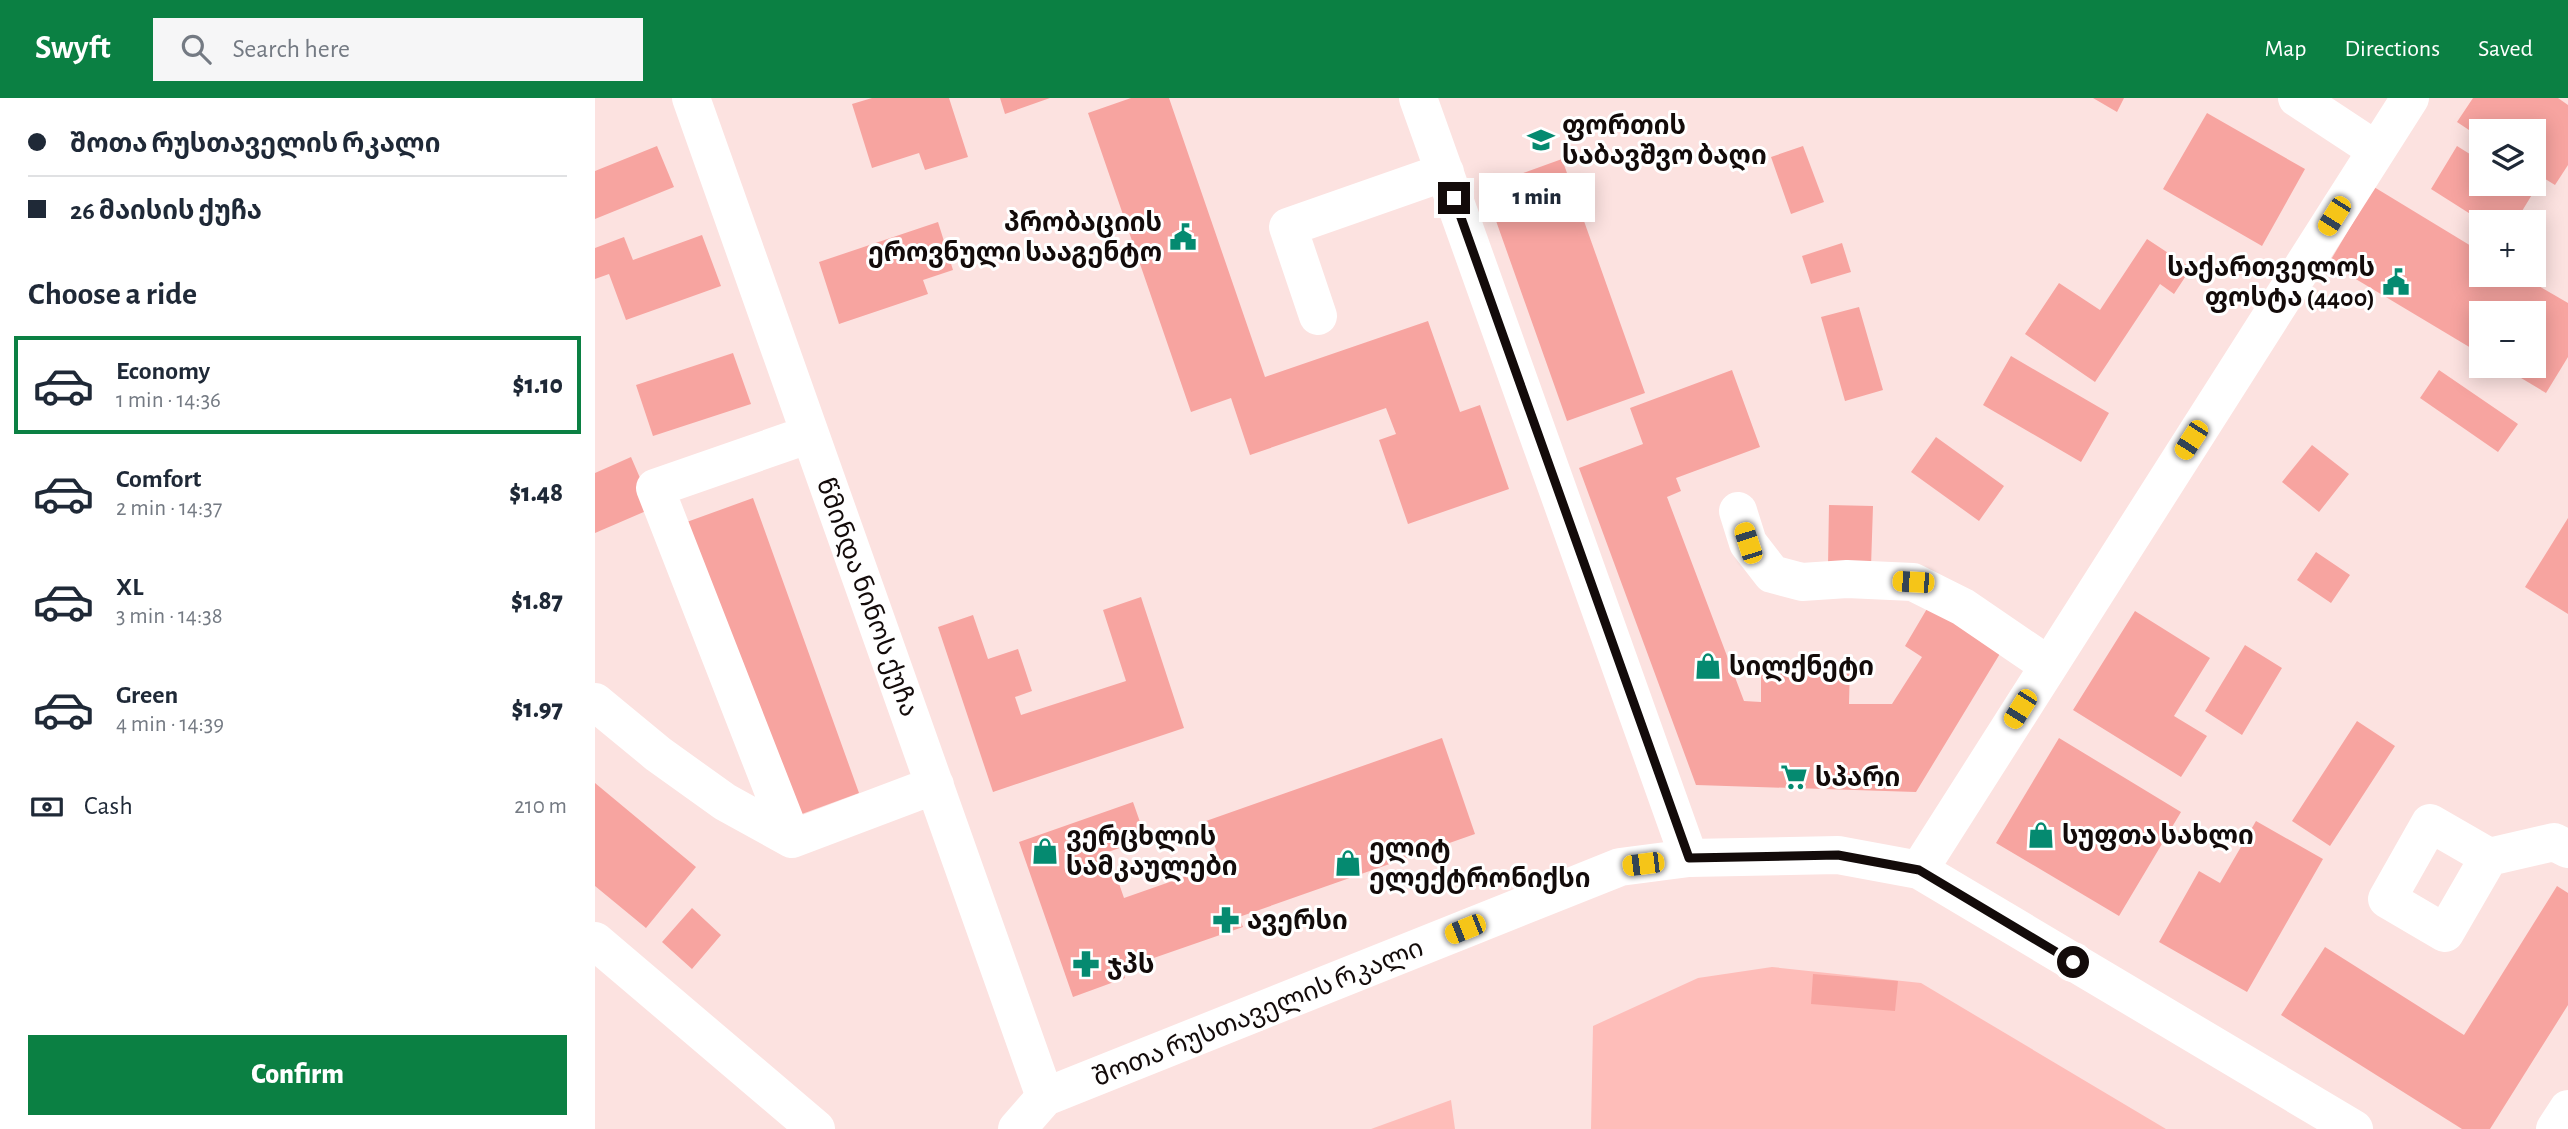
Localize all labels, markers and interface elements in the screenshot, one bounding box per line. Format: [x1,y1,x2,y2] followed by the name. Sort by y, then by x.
[153,18,643,81] search box
[177,30,215,68] icon: search
[35,32,111,65] text: Swyft
[233,36,350,62] text: Search here
[2264,37,2306,61] text: Map
[2344,37,2440,61] text: Directions
[2478,37,2533,61] text: Saved
[1562,112,1767,171] place label: ფორთის საბავშვო ბაღი
[2469,119,2546,378] map controls
[2469,119,2546,196] button: layers
[1526,125,1556,155] school or university icon: ფორთის საბავშვო ბაღი
[70,131,440,157] text: შოთა რუსთაველის რკალი
[1479,174,1594,222] callout: 1 min
[1438,182,1470,214] route end
[1513,186,1561,209] text: 1 min
[2314,193,2355,239] car
[70,198,262,224] text: 26 მაისის ქუჩა
[868,209,1162,268] place label: პრობაციის ეროვნული სააგენტო
[2469,210,2546,287] button: +
[1168,222,1198,252] public building icon: პრობაციის ეროვნული სააგენტო
[2167,254,2375,313] place label: საქართველოს ფოსტა (4400)
[2381,267,2411,297] public building icon: საქართველოს ფოსტა (4400)
[28,278,197,310] text: Choose a ride
[2469,301,2546,378] button: −
[32,354,95,417] icon: car
[116,358,210,384] text: Economy
[513,372,563,398] text: $1.10
[116,389,221,412] text: 1 min · 14:36
[2171,417,2212,463] car
[32,462,95,525] icon: car
[116,466,201,492] text: Comfort
[810,475,922,721] street label: წმინდა ნინოს ქუჩა
[509,480,563,506] text: $1.48
[116,497,222,520] text: 2 min · 14:37
[1732,520,1765,566] car
[32,570,95,633] icon: car
[1892,570,1935,594] car
[116,574,143,600] text: XL
[511,588,563,614] text: $1.87
[116,605,223,628] text: 3 min · 14:38
[1693,651,1723,681] shop icon: სილქნეტი
[1729,654,1874,682] place label: სილქნეტი
[32,678,95,741] icon: car
[116,682,178,708] text: Green
[2000,686,2041,732] car
[511,696,563,722] text: $1.97
[116,713,224,736] text: 4 min · 14:39
[1779,762,1809,792] supermarket icon: სპარი
[1815,764,1900,791] place label: სპარი
[28,788,66,826] icon: cash
[84,793,133,819] text: Cash
[514,795,567,818] text: 210 m
[2026,820,2056,850] shop icon: სუფთა სახლი
[1066,823,1237,882] place label: ვერცხლის სამკაულები
[2062,823,2254,851] place label: სუფთა სახლი
[1030,836,1060,866] shop icon: ვერცხლის სამკაულები
[1369,836,1590,894] place label: ელიტ ელექტრონიქსი
[1333,848,1363,878] shop icon: ელიტ ელექტრონიქსი
[1621,851,1666,877] car
[1211,905,1241,935] pharmacy icon: ავერსი
[1247,907,1348,936] place label: ავერსი
[1442,911,1489,947] car
[1090,935,1428,1093] street label: შოთა რუსთაველის რკალი
[2057,946,2089,978] route start
[1071,949,1101,979] pharmacy icon: ჯპს
[1107,952,1154,980] place label: ჯპს
[28,1035,567,1115] button: Confirm

